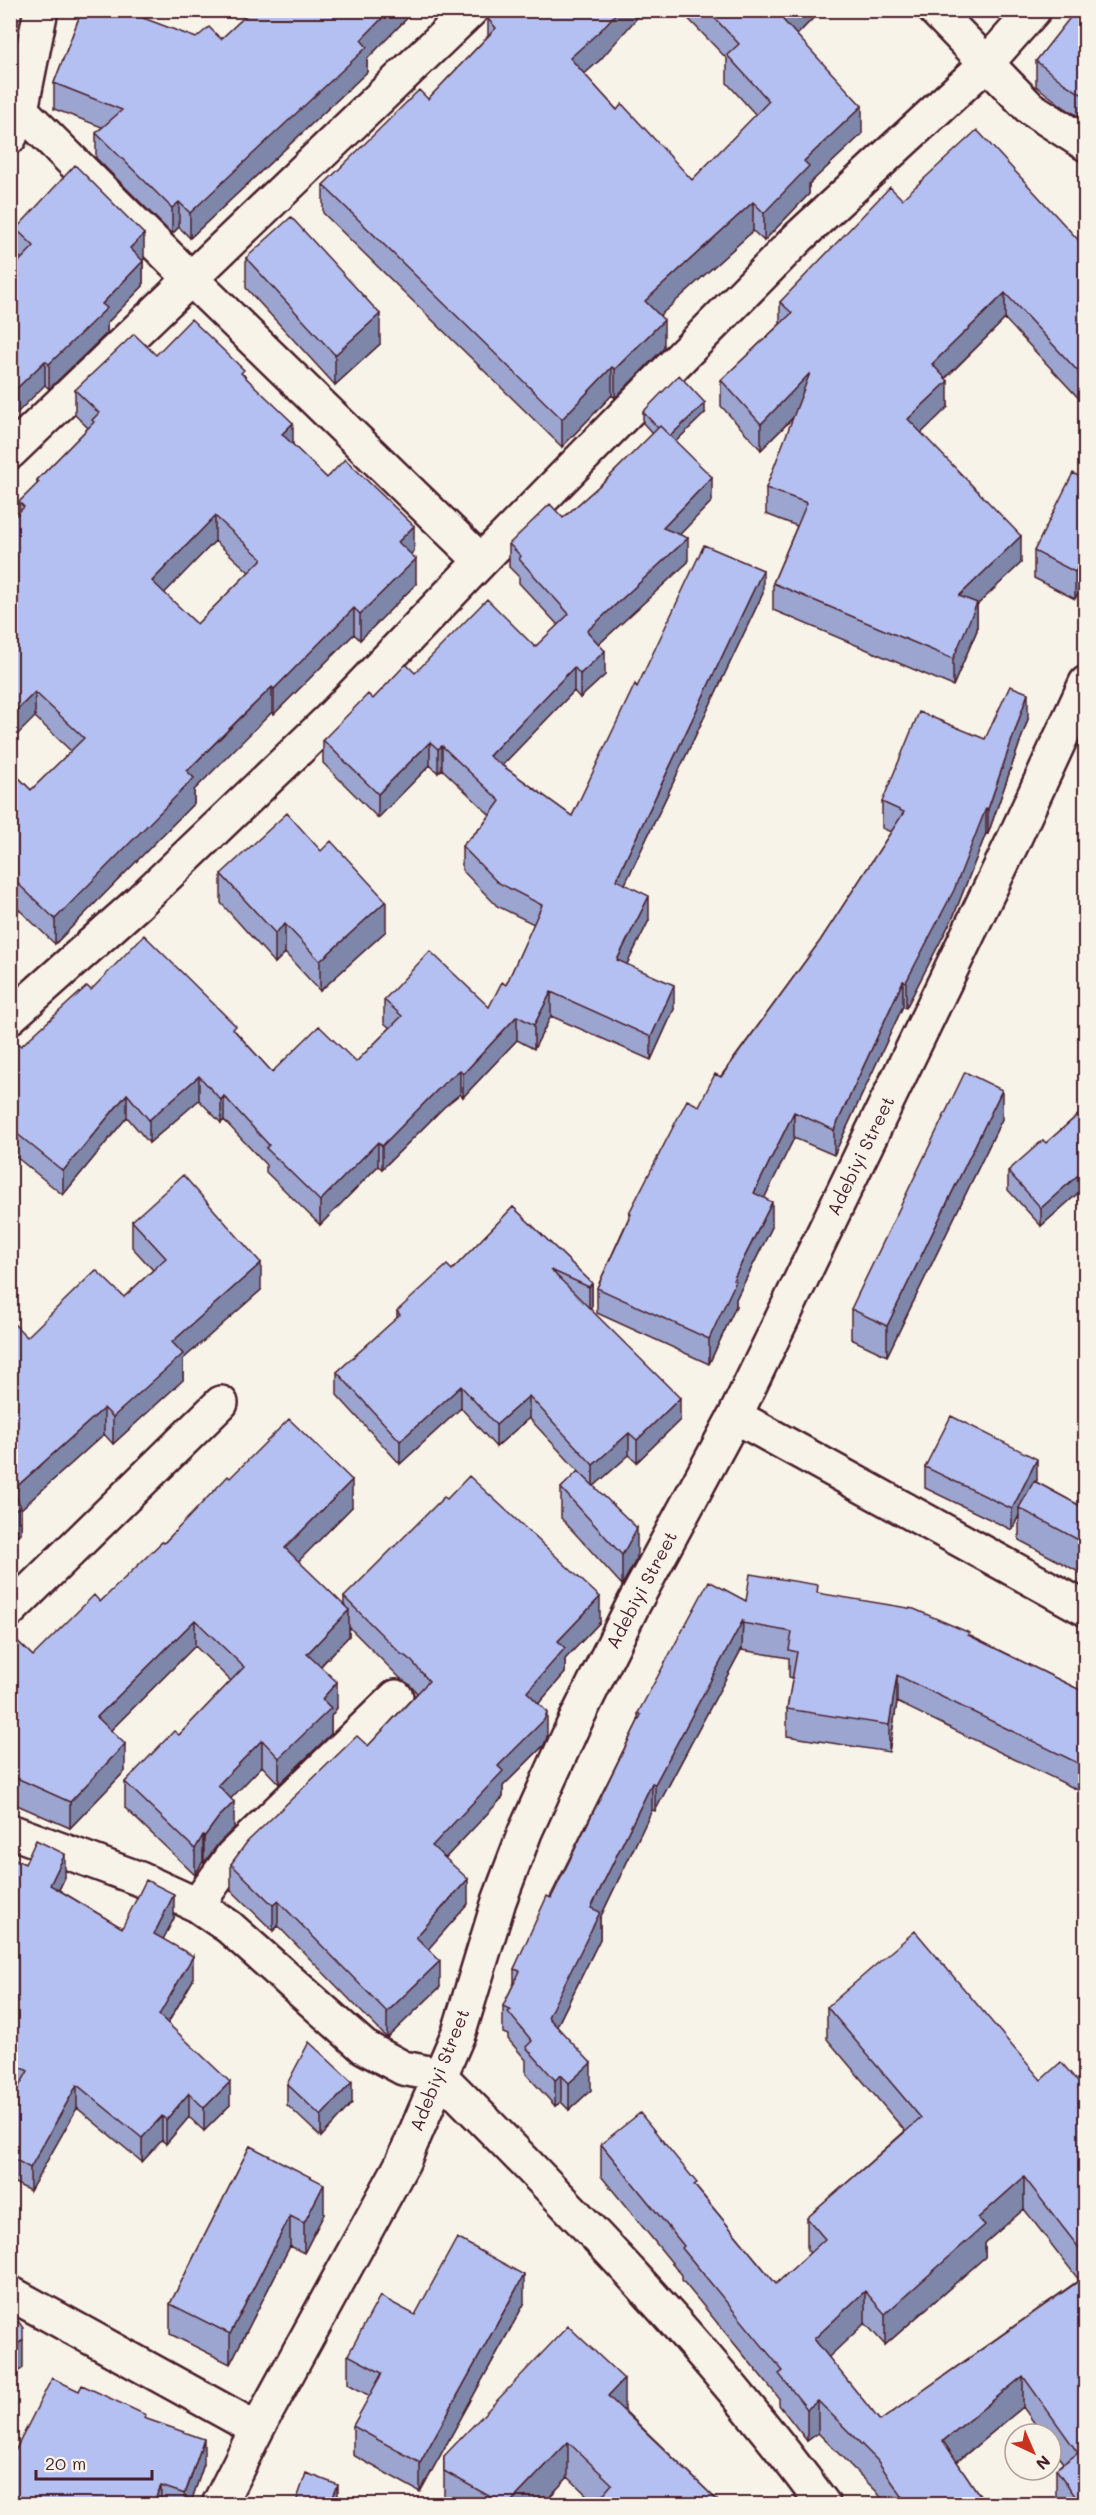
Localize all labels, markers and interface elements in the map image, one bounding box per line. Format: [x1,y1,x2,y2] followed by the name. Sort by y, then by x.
[821,1092,899,1219] street label: Adebiyi Street
[600,1527,682,1653] street label: Adebiyi Street
[404,2005,475,2134] street label: Adebiyi Street
[1003,2422,1063,2482] north arrow
[36,2443,152,2481] scale bar
[45,2451,86,2475] text: 20 m
[1032,2451,1055,2475] text: N

